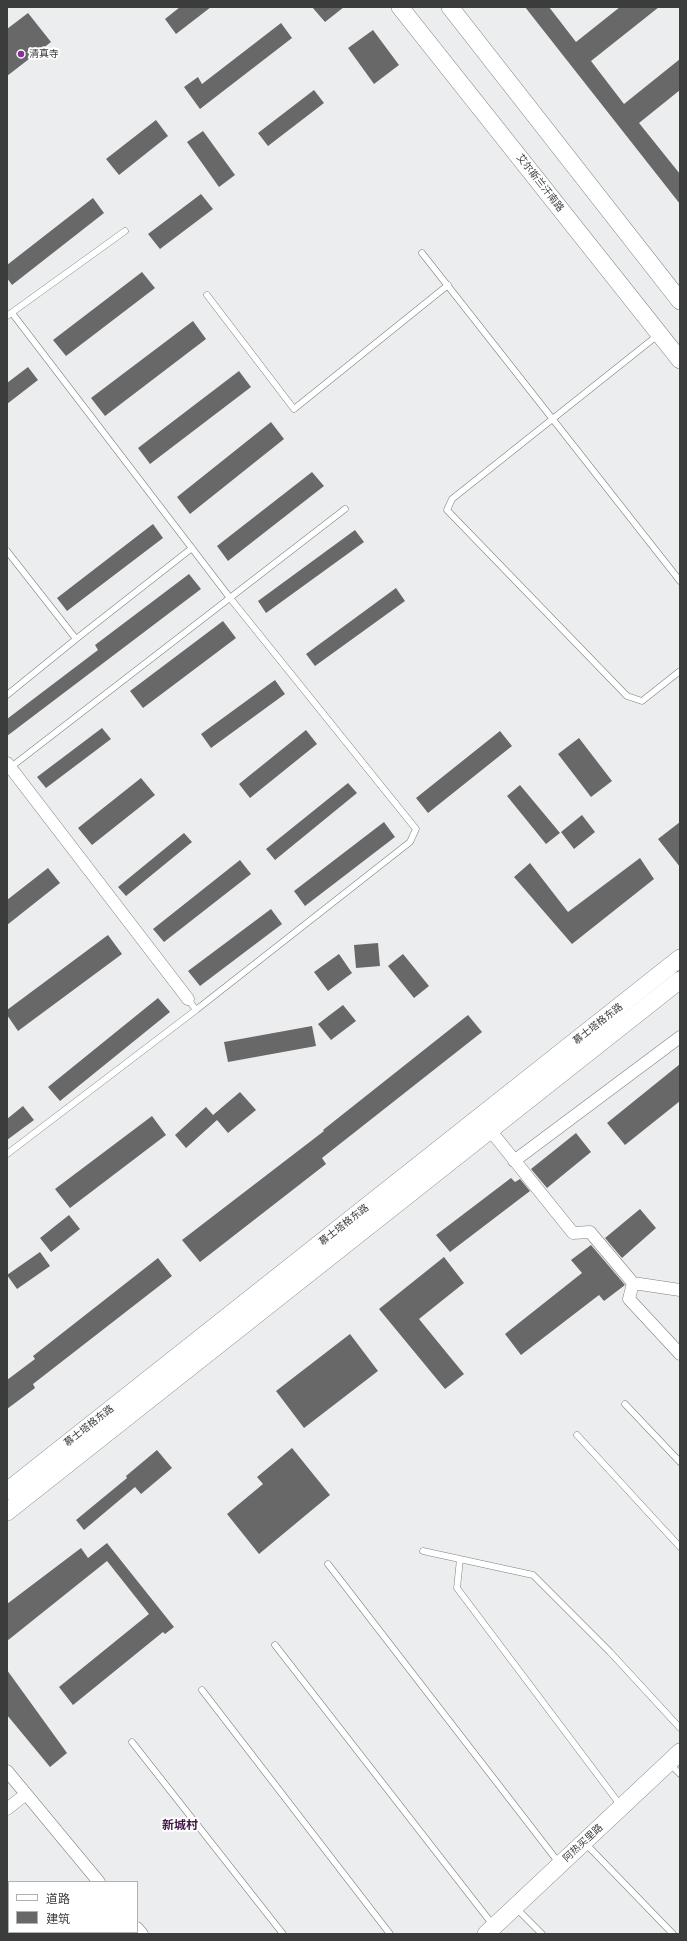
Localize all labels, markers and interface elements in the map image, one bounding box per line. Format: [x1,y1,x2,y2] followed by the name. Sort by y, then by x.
[29,48,59,60] place label: 清真寺
[16,49,26,59] marker: 清真寺
[514,152,566,214] street label: 艾尔斯兰汗南路
[571,1001,625,1047] street label: 慕士塔格东路
[317,1202,371,1248] street label: 慕士塔格东路
[62,1403,116,1449] street label: 慕士塔格东路
[162,1819,198,1833] district label: 新城村
[561,1822,605,1864] street label: 阿热买里路
[8,1881,138,1933] legend
[46,1891,70,1906] text: 道路
[46,1911,70,1926] text: 建筑

